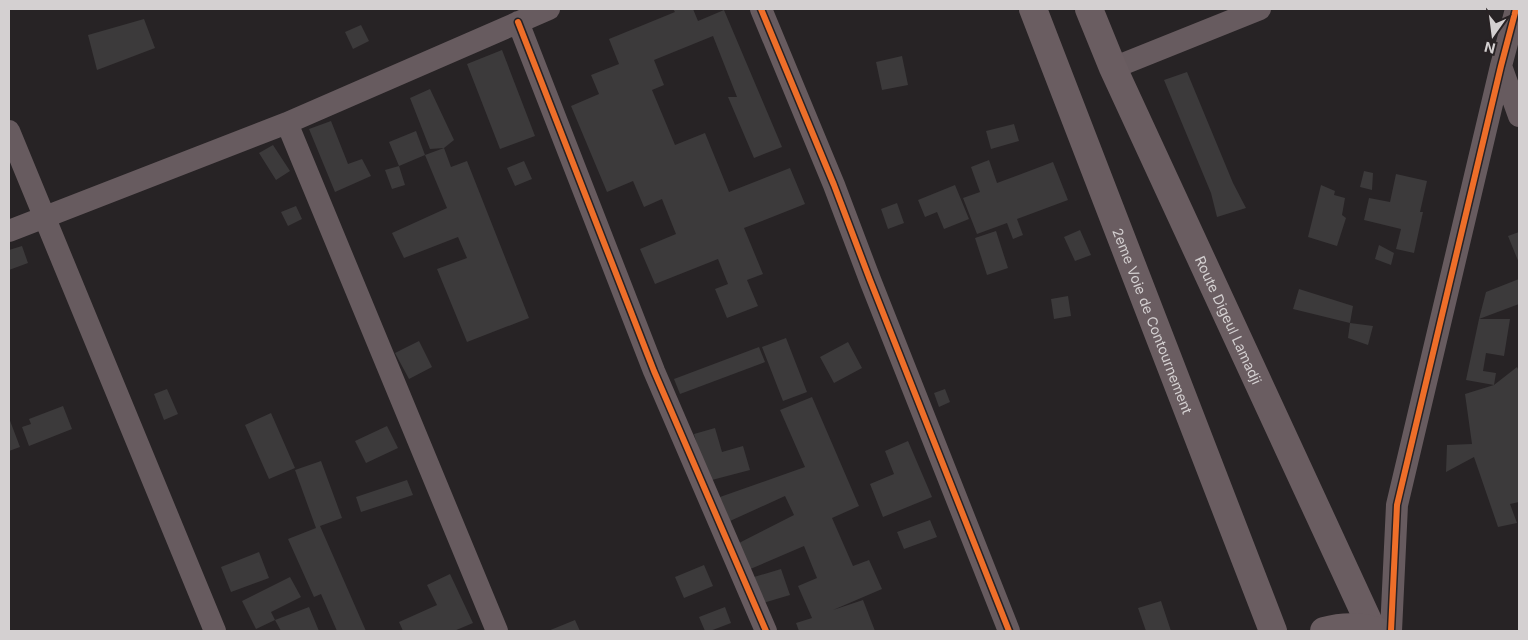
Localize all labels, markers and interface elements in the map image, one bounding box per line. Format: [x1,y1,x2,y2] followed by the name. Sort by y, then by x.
[1468,10,1518,60] north arrow
[1483,39,1497,58] text: N
[1110,225,1197,416] street label: 2eme Voie de Contournement
[1192,253,1266,387] street label: Route Digeul Lamadji

